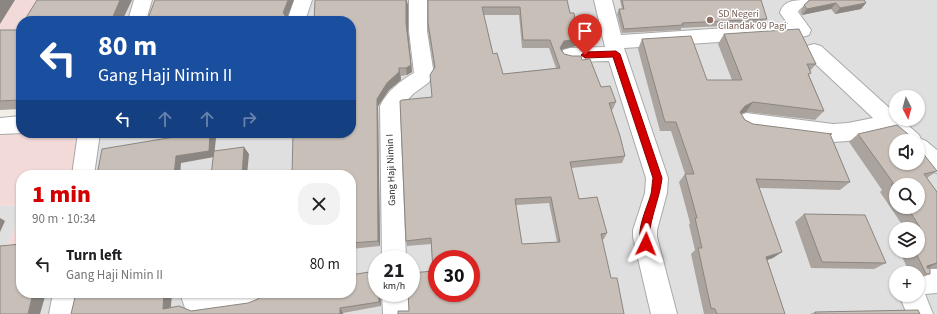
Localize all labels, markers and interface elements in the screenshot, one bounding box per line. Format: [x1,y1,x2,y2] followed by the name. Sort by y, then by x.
[718,7,786,33] place label: SD Negeri Cilandak 09 Pagi
[568,14,602,55] pin
[705,15,715,25] marker: SD Negeri Cilandak 09 Pagi
[574,20,596,42] icon: arrive
[98,26,157,66] text: 80 m
[32,32,84,84] icon: left
[98,63,232,88] text: Gang Haji Nimin II
[889,90,925,126] north arrow
[889,90,925,302] map controls
[112,108,134,130] icon: left
[154,108,176,130] icon: ahead
[196,108,218,130] icon: ahead
[238,108,260,130] icon: right
[383,134,399,206] street label: Gang Haji Nimin I
[889,134,925,170] button: sound
[32,177,91,212] text: 1 min
[889,178,925,214] button: search
[298,183,340,225] button: close
[32,210,96,228] text: 90 m · 10:34
[889,222,925,258] button: layers
[625,223,667,265] position arrow
[66,245,122,266] text: Turn left
[428,250,480,302] speed limit sign: 30
[32,253,54,275] icon: left
[310,254,340,275] text: 80 m
[383,257,405,285] text: 21
[66,266,163,284] text: Gang Haji Nimin II
[889,266,925,302] button: +
[383,279,405,293] text: km/h

